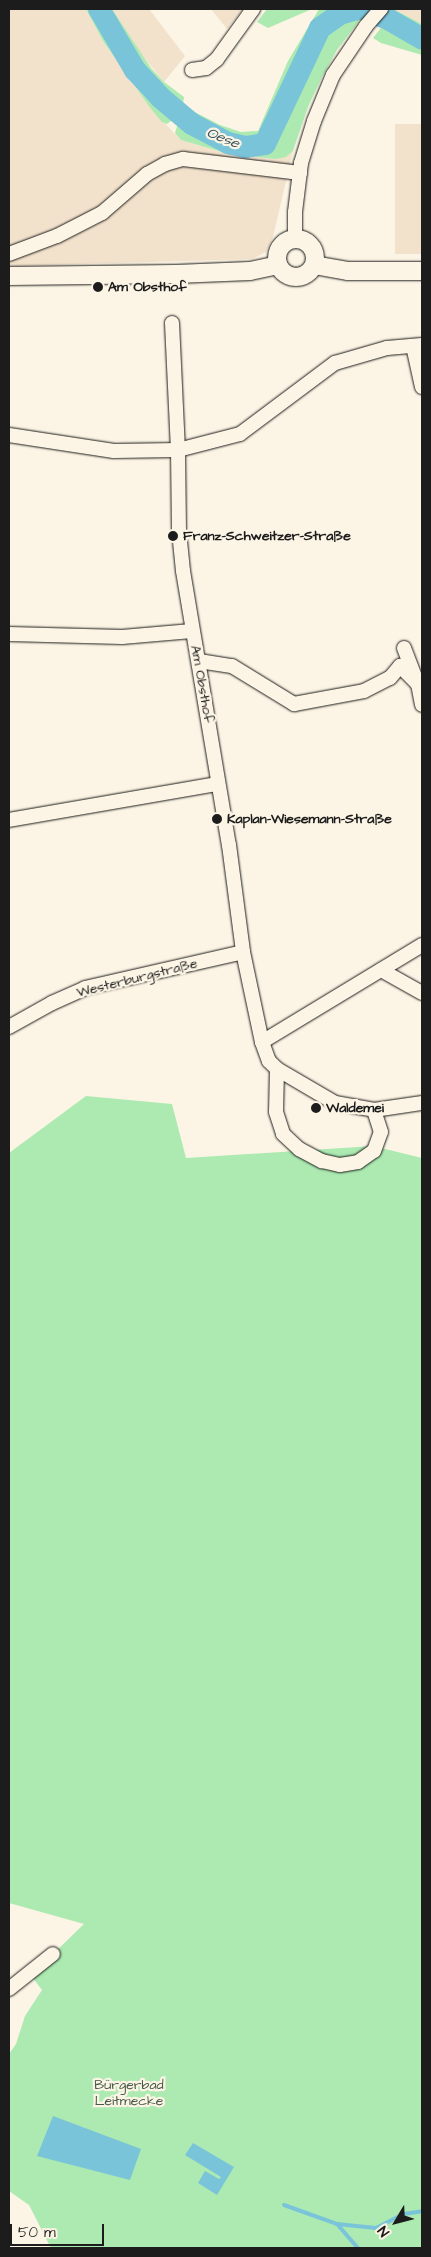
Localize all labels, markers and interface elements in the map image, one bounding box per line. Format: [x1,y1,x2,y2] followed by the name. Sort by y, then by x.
[204,123,242,153] water label: Oese
[108,279,187,295] place label: Am Obsthof
[92,281,104,293] marker: Am Obsthof
[183,528,351,544] place label: Franz-Schweitzer-Straße
[167,530,179,542] marker: Franz-Schweitzer-Straße
[187,644,217,724] street label: Am Obsthof
[227,811,392,827] place label: Kaplan-Wiesemann-Straße
[211,813,223,825] marker: Kaplan-Wiesemann-Straße
[75,955,199,1001] street label: Westerburgstraße
[326,1100,384,1116] place label: Waldemei
[310,1102,322,1114] marker: Waldemei
[94,2077,164,2110] park label: Bürgerbad Leitmecke
[371,2197,421,2247] north arrow
[12,2214,106,2246] scale bar
[18,2222,56,2243] text: 50 m
[373,2222,395,2241] text: N

